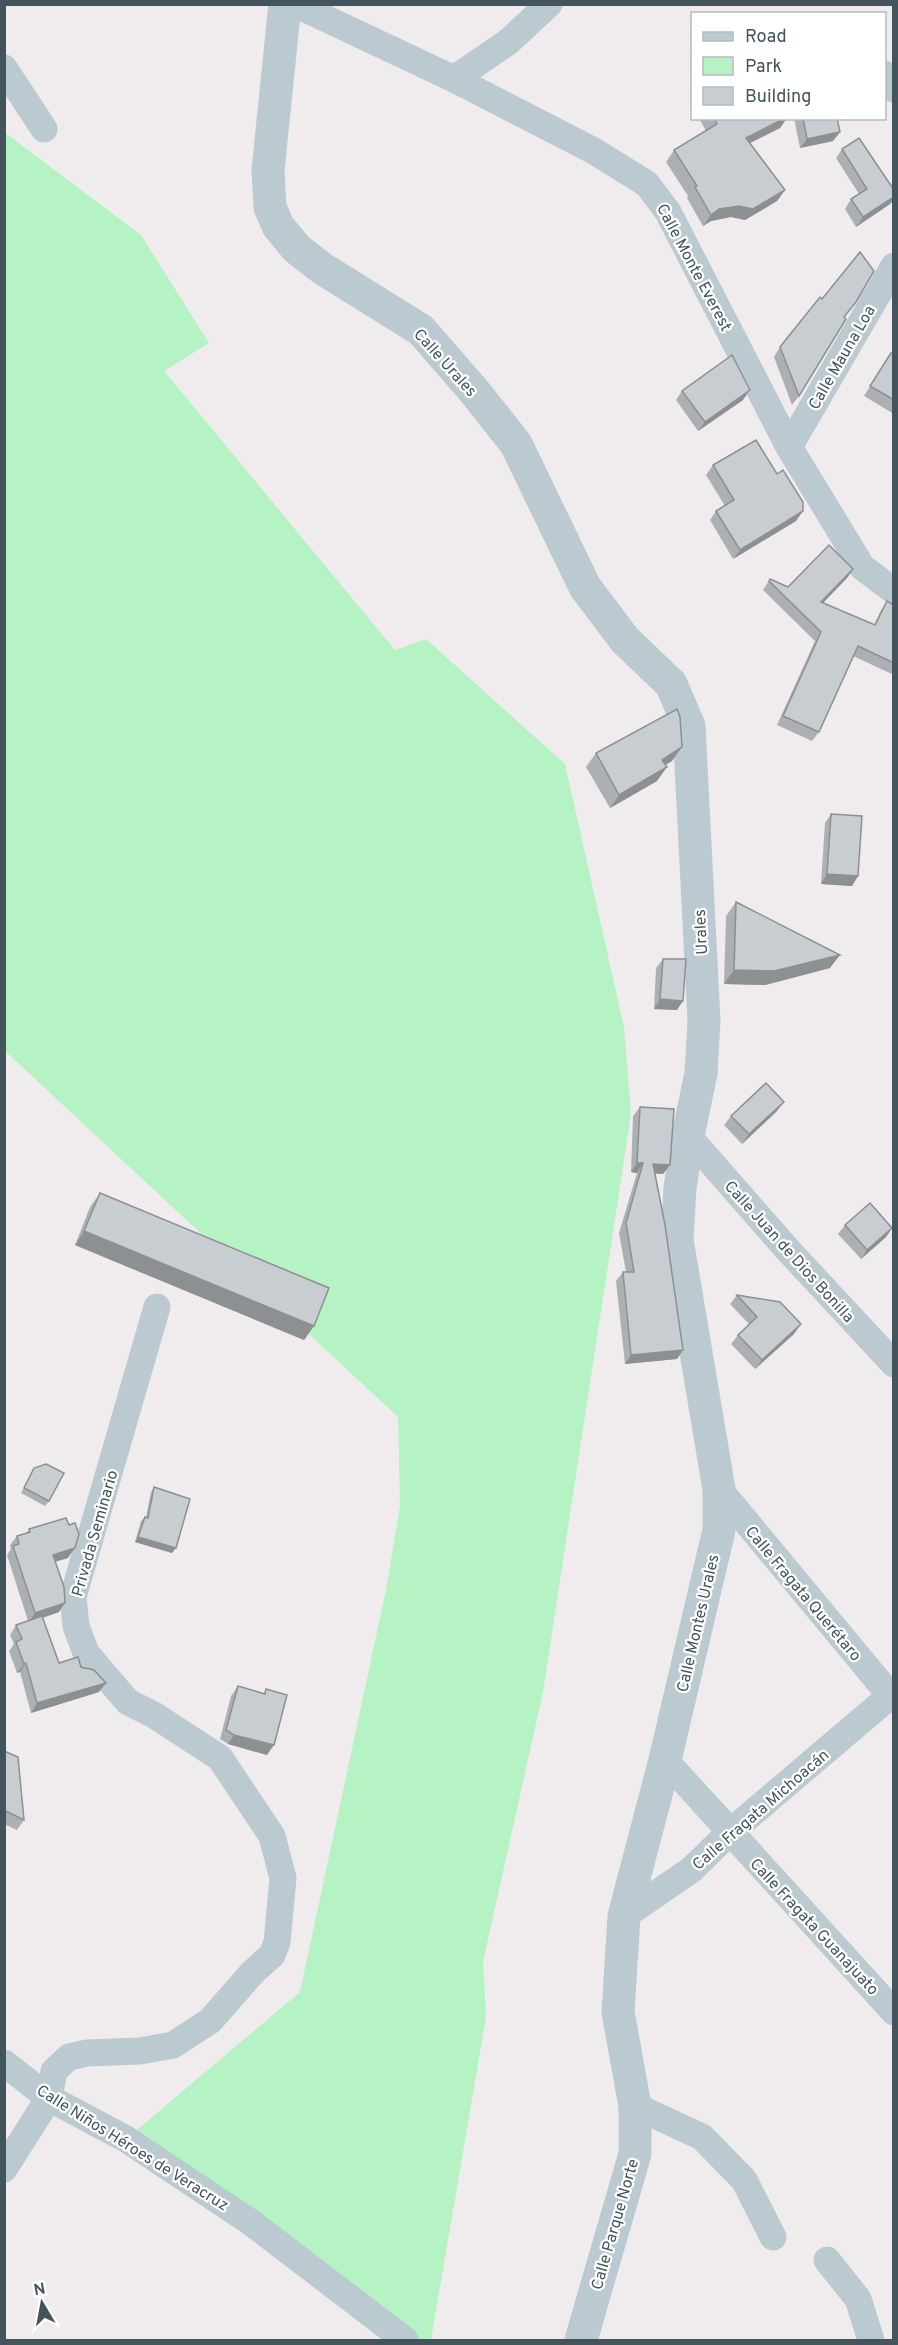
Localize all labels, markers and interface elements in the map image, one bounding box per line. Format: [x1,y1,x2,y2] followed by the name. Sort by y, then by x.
[691,12,886,120] legend
[745,26,787,49] text: Road
[745,56,782,79] text: Park
[745,86,811,109] text: Building
[651,201,735,335] street label: Calle Monte Everest
[805,302,881,414] street label: Calle Mauna Loa
[409,325,480,402] street label: Calle Urales
[691,909,713,955] street label: Urales
[719,1177,858,1328] street label: Calle Juan de Dios Bonilla
[68,1468,124,1599] street label: Privada Seminario
[740,1523,865,1666] street label: Calle Fragata Querétaro
[673,1552,725,1694] street label: Calle Montes Urales
[689,1746,834,1875] street label: Calle Fragata Michoacán
[745,1855,882,2000] street label: Calle Fragata Guanajuato
[32,2081,232,2216] street label: Calle Niños Héroes de Veracruz
[588,2157,644,2292] street label: Calle Parque Norte
[12,2273,72,2333] north arrow
[32,2279,47,2301] text: N

